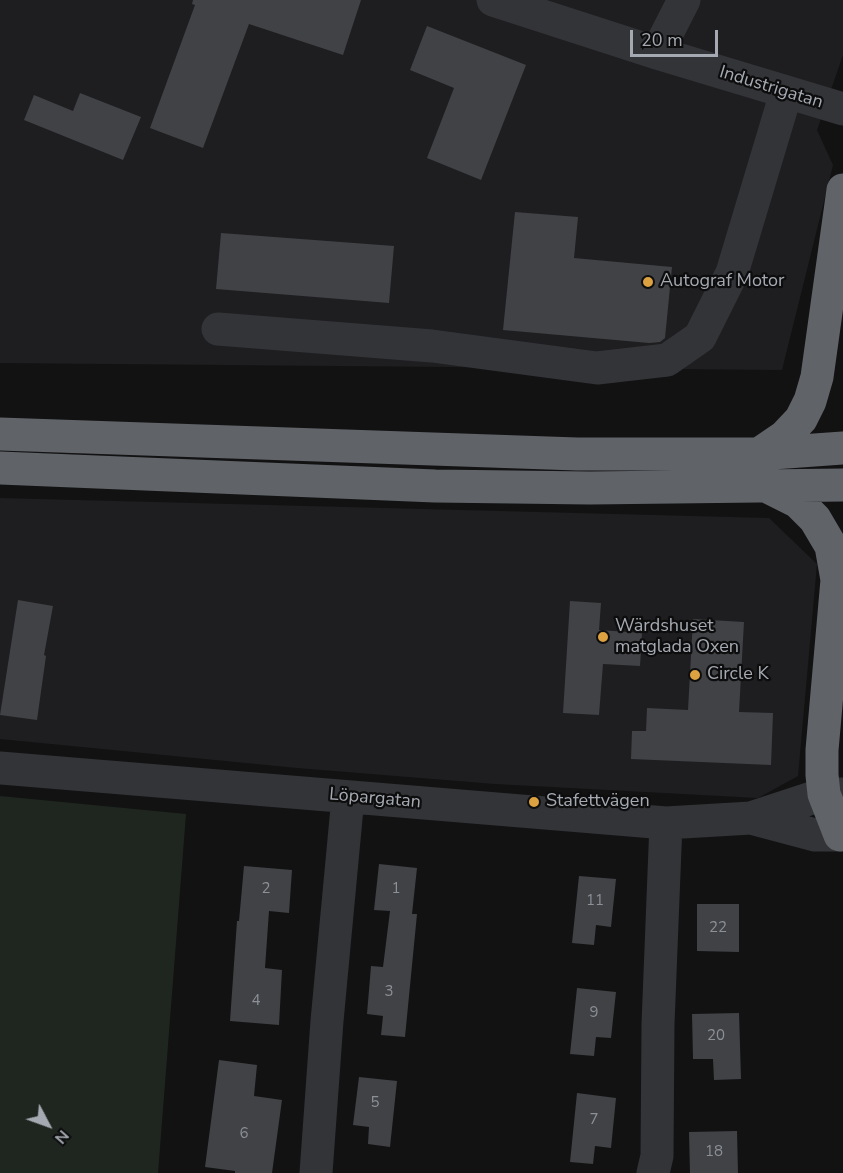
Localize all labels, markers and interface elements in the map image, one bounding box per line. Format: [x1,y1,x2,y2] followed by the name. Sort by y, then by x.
[633,18,722,56] scale bar
[641,28,683,52] text: 20 m
[717,62,825,114] street label: Industrigatan
[660,271,784,293] place label: Autograf Motor
[641,275,655,289] marker: Autograf Motor
[615,616,739,658] place label: Wärdshuset matglada Oxen
[596,630,610,644] marker: Wärdshuset matglada Oxen
[707,664,769,686] place label: Circle K
[688,668,702,682] marker: Circle K
[328,784,422,814] street label: Löpargatan
[546,791,650,813] place label: Stafettvägen
[527,795,541,809] marker: Stafettvägen
[262,880,270,898] house number: 2
[392,880,400,898] house number: 1
[586,892,604,910] house number: 11
[709,919,727,937] house number: 22
[385,983,393,1001] house number: 3
[252,992,260,1010] house number: 4
[590,1004,598,1022] house number: 9
[707,1027,725,1045] house number: 20
[371,1094,379,1112] house number: 5
[18,1095,78,1155] north arrow
[590,1111,598,1129] house number: 7
[49,1125,74,1149] text: N
[240,1125,248,1143] house number: 6
[705,1143,723,1161] house number: 18

